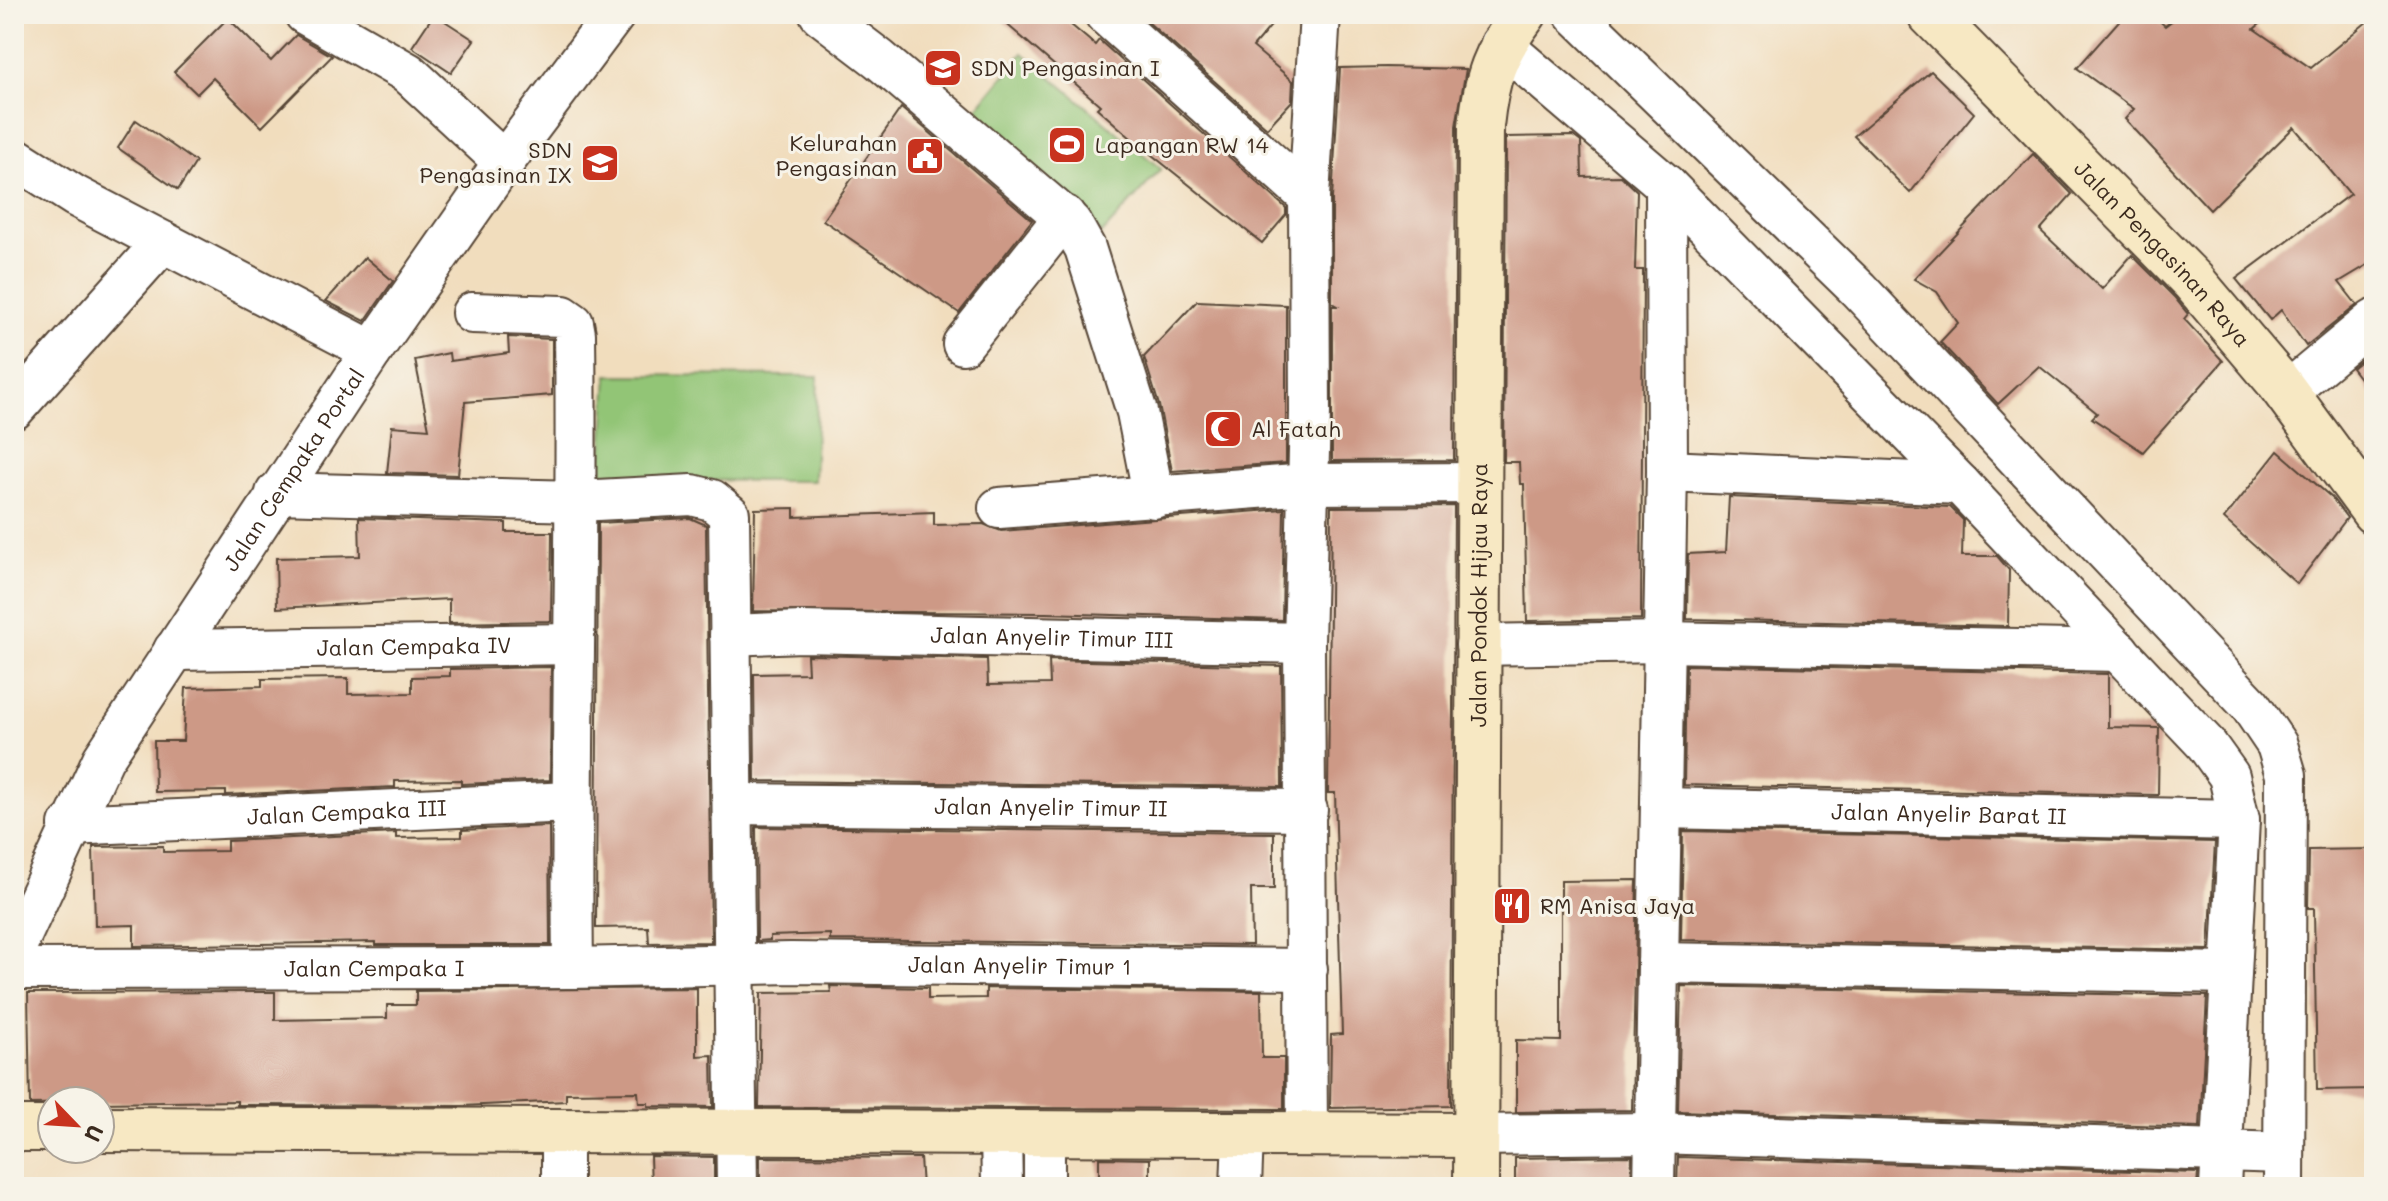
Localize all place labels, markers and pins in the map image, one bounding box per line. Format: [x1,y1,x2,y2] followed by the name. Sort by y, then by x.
[922,47,964,89] school or university icon: SDN Pengasinan I
[971,53,1160,82] place label: SDN Pengasinan I
[1046,124,1088,166] sports icon: Lapangan RW 14
[776,128,897,182] place label: Kelurahan Pengasinan
[1095,130,1269,159] place label: Lapangan RW 14
[419,135,572,189] place label: SDN Pengasinan IX
[904,135,946,177] public building icon: Kelurahan Pengasinan
[579,142,621,184] school or university icon: SDN Pengasinan IX
[1202,408,1244,450] mosque icon: Al Fatah
[1251,414,1341,443] place label: Al Fatah
[1491,885,1533,927] restaurant icon: RM Anisa Jaya
[1540,891,1695,920] place label: RM Anisa Jaya

